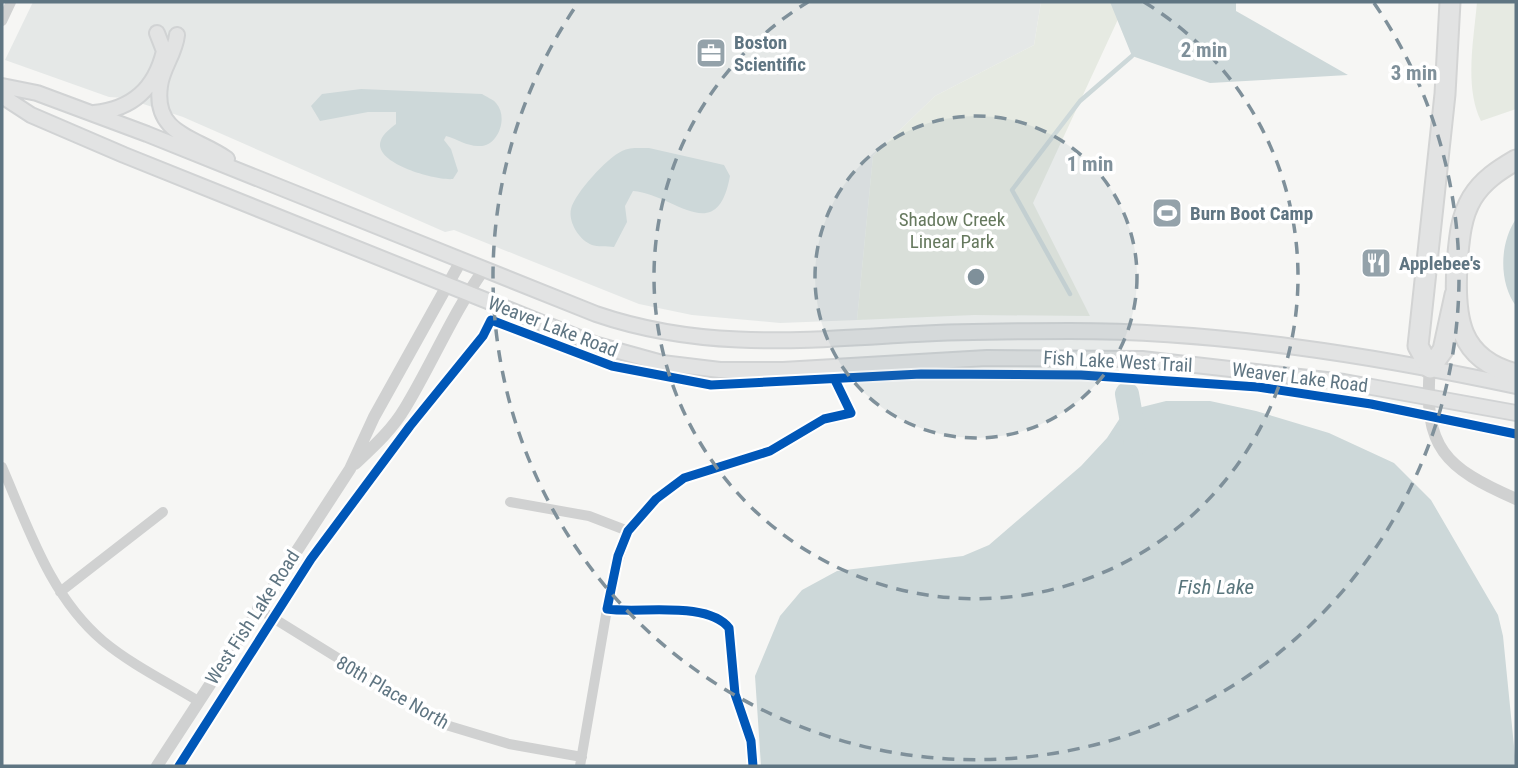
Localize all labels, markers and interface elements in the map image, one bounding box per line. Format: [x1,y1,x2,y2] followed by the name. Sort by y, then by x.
[734,31,806,76] place label: Boston Scientific
[694,36,728,70] office icon: Boston Scientific
[1181,38,1227,62] text: 2 min
[1391,61,1437,85] text: 3 min
[1067,152,1113,176] text: 1 min
[1150,196,1184,230] sports icon: Burn Boot Camp
[1190,202,1313,225] place label: Burn Boot Camp
[899,208,1006,253] park label: Shadow Creek Linear Park
[1359,246,1393,280] restaurant icon: Applebee's
[1399,252,1481,275] place label: Applebee's
[964,265,988,289] centre of rings
[485,291,621,362] street label: Weaver Lake Road
[1043,346,1193,377] street label: Fish Lake West Trail
[1231,358,1369,397] street label: Weaver Lake Road
[200,546,304,689] street label: West Fish Lake Road
[1178,575,1254,599] water label: Fish Lake
[332,651,453,734] street label: 80th Place North

